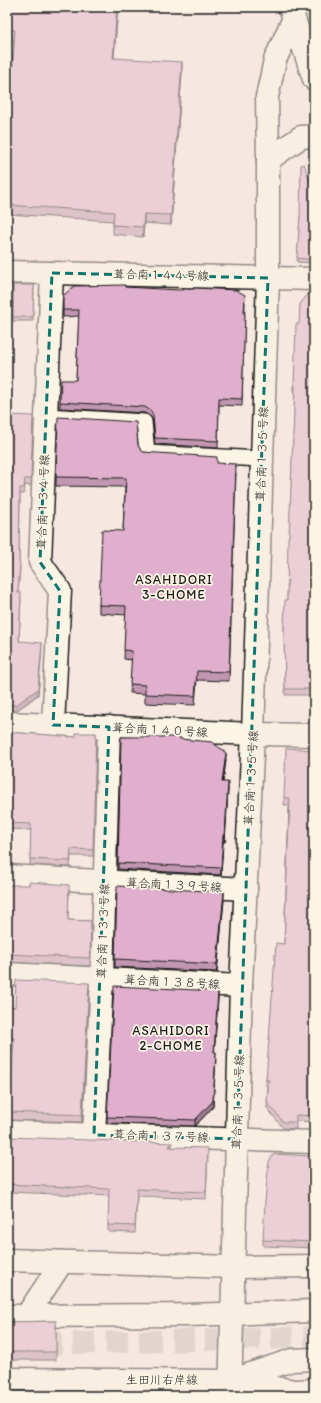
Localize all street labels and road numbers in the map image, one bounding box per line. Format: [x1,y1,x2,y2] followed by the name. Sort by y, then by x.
[113,267,209,283] street label: 葺合南１４４号線
[253,406,271,502] street label: 葺合南１３５号線
[34,454,52,550] street label: 葺合南１３４号線
[112,720,208,740] street label: 葺合南１４０号線
[241,730,261,826] street label: 葺合南１３５号線
[126,875,222,895] street label: 葺合南１３９号線
[94,883,112,979] street label: 葺合南１３３号線
[124,972,220,992] street label: 葺合南１３８号線
[229,1054,247,1150] street label: 葺合南１３５号線
[113,1127,209,1145] street label: 葺合南１３７号線
[126,1373,198,1387] street label: 生田川右岸線

